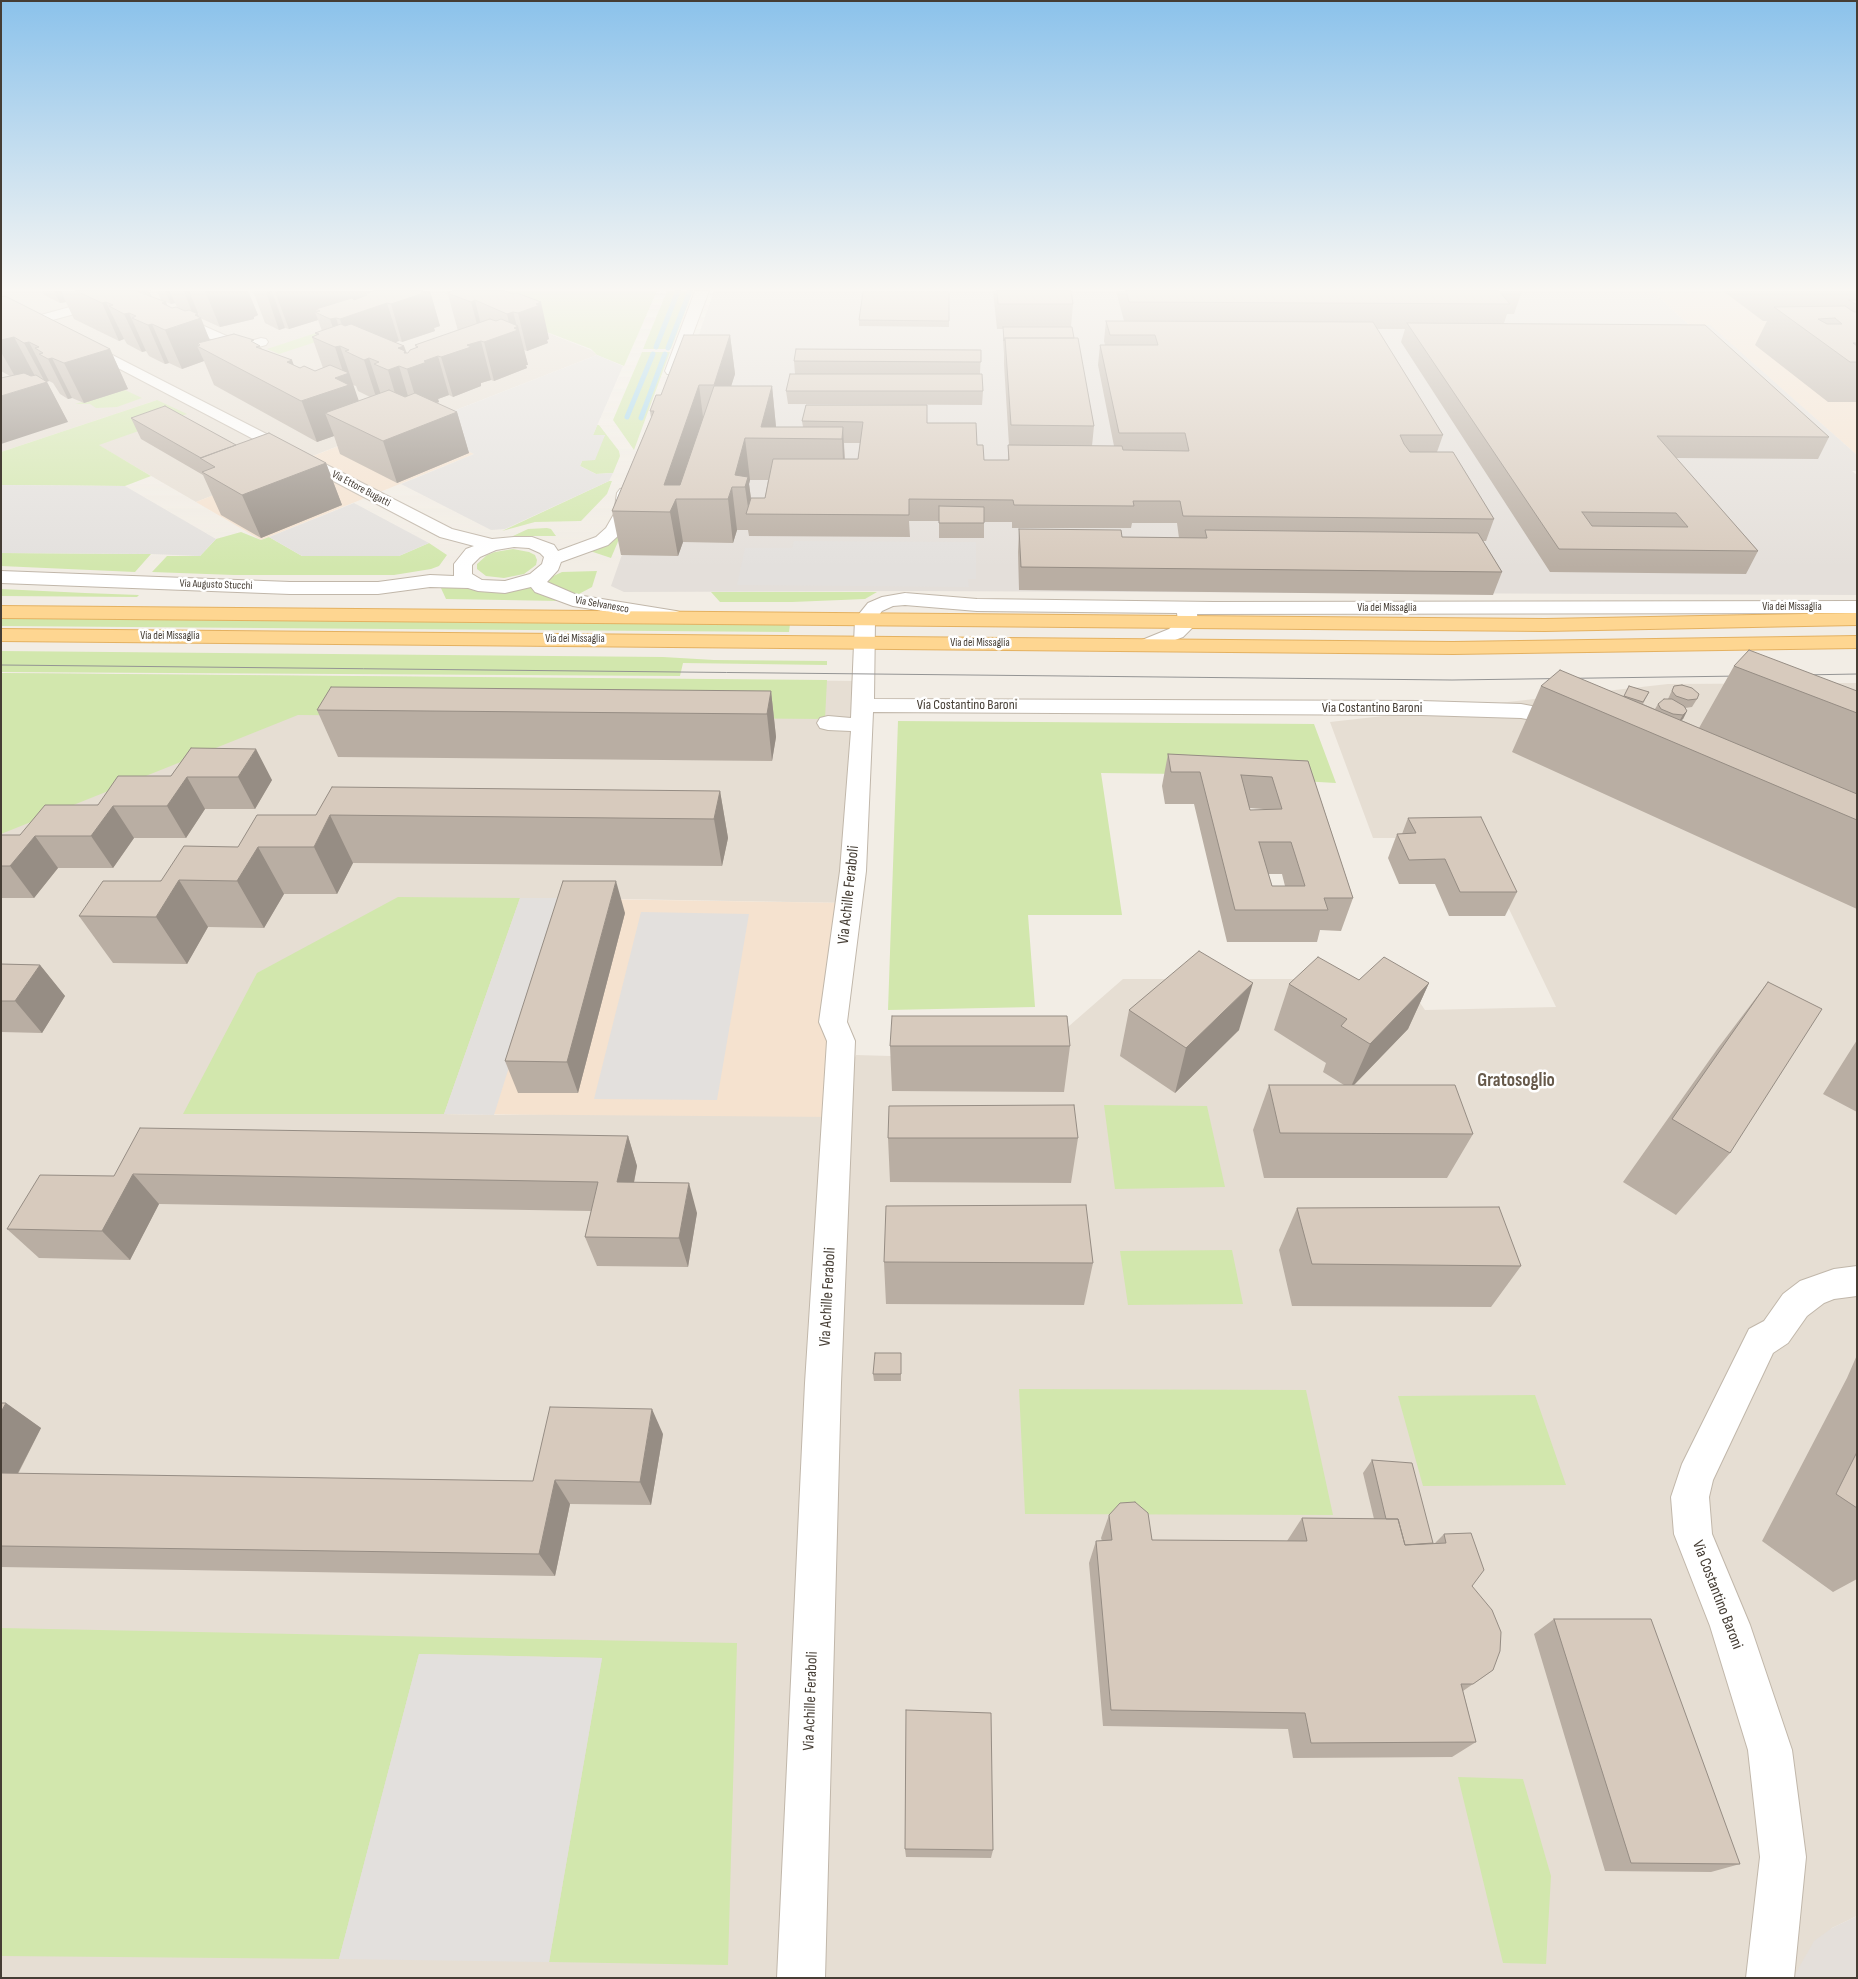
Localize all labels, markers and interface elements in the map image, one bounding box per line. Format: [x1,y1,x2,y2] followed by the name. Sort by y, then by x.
[329,468,393,510] street label: Via Ettore Bugatti
[179,577,253,593] street label: Via Augusto Stucchi
[574,594,630,616] street label: Via Selvanesco
[1762,600,1822,614] street label: Via dei Missaglia
[1357,601,1417,615] street label: Via dei Missaglia
[140,629,200,643] street label: Via dei Missaglia
[545,632,605,646] street label: Via dei Missaglia
[950,636,1010,650] street label: Via dei Missaglia
[917,697,1017,713] street label: Via Costantino Baroni
[1322,700,1422,716] street label: Via Costantino Baroni
[834,845,864,945] street label: Via Achille Feraboli
[1477,1070,1555,1092] district label: Gratosoglio
[816,1247,840,1347] street label: Via Achille Feraboli
[1687,1538,1747,1652] street label: Via Costantino Baroni
[800,1651,822,1751] street label: Via Achille Feraboli

